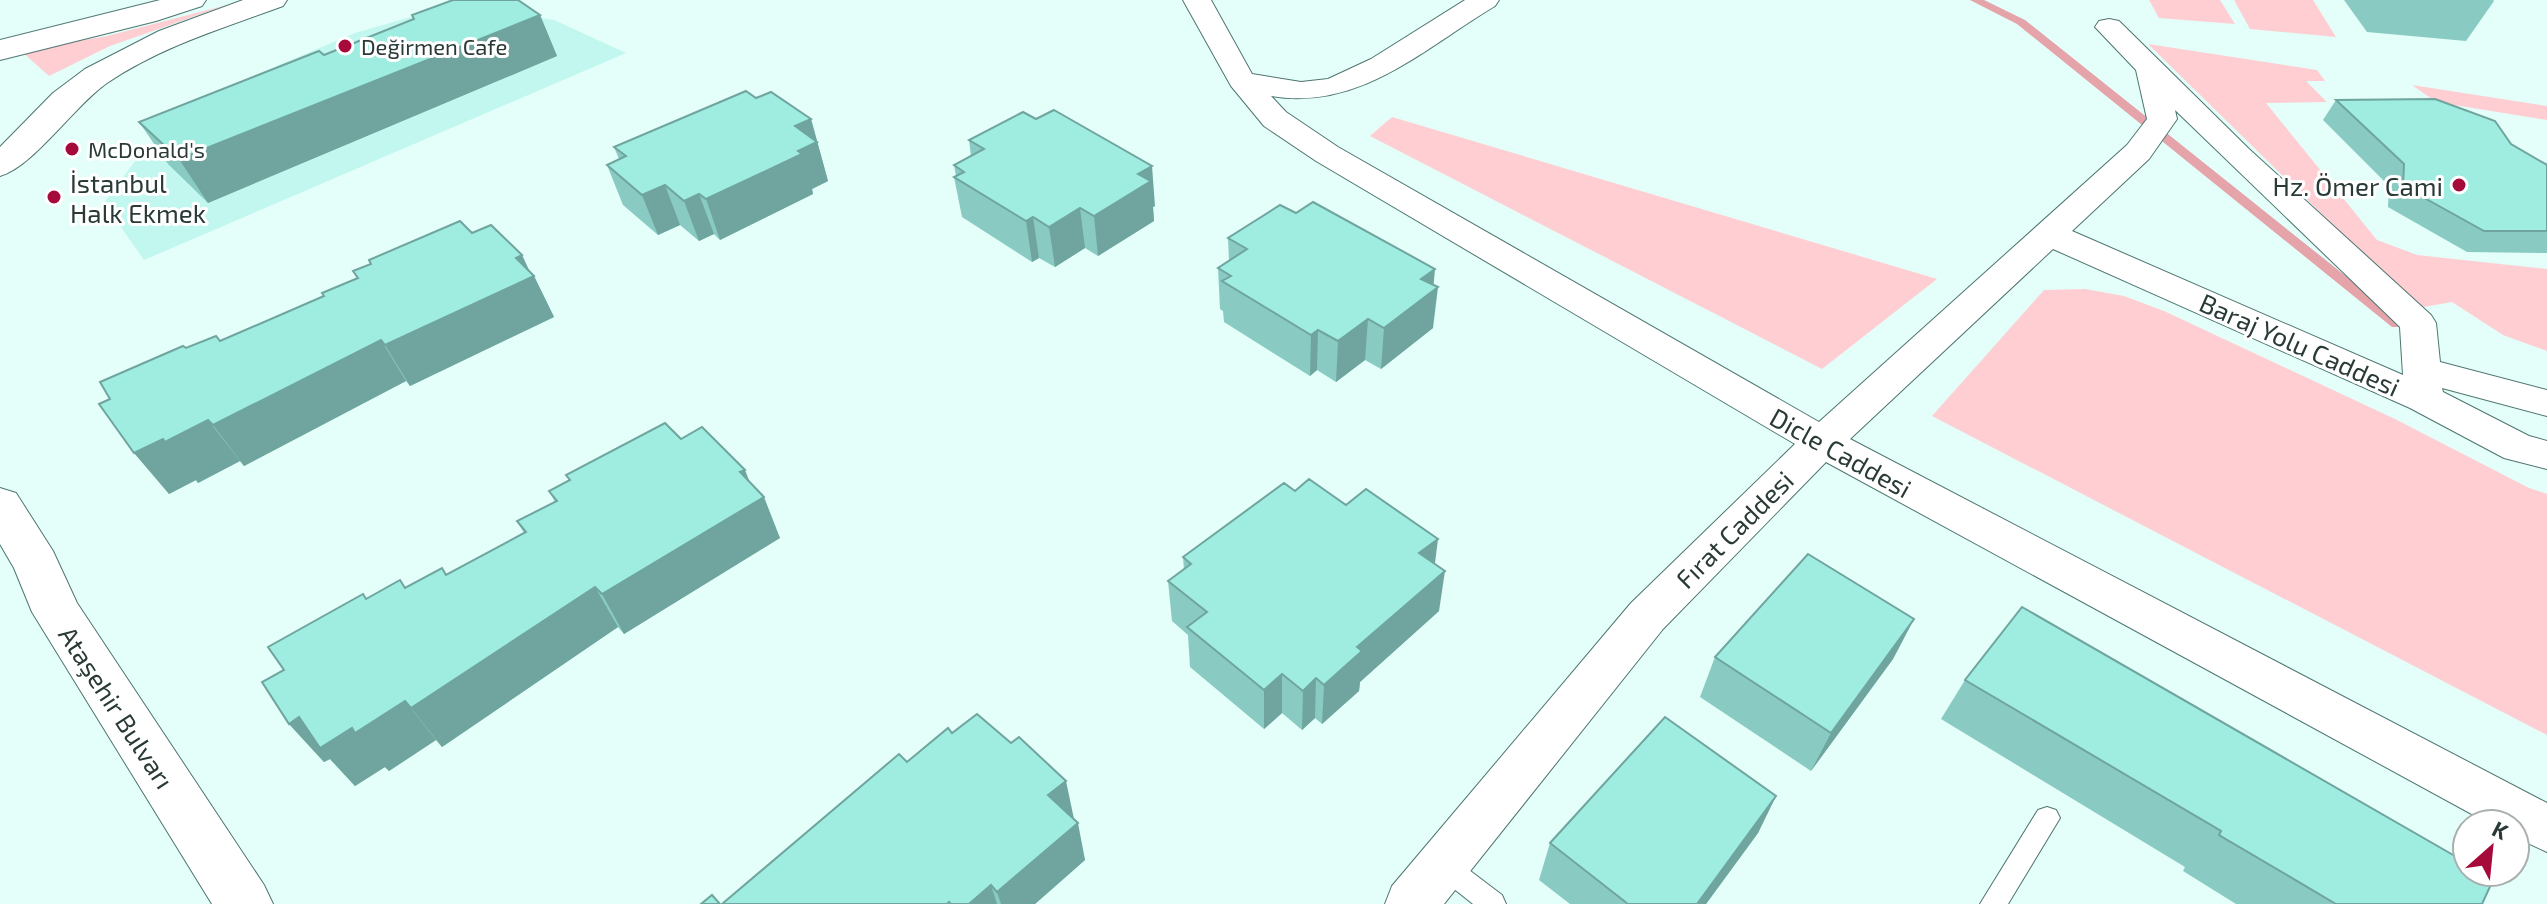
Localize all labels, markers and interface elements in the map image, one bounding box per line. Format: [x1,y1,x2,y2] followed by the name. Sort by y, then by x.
[361,33,507,59] place label: Değirmen Cafe
[336,37,354,55] marker: Değirmen Cafe
[88,136,205,162] place label: McDonald's
[63,140,81,158] marker: McDonald's
[70,167,206,228] place label: İstanbul Halk Ekmek
[2273,170,2443,201] place label: Hz. Ömer Cami
[2450,176,2468,194] marker: Hz. Ömer Cami
[45,188,63,206] marker: İstanbul Halk Ekmek
[2195,286,2405,402] street label: Baraj Yolu Caddesi
[1765,401,1917,503] street label: Dicle Caddesi
[1669,464,1799,594] street label: Fırat Caddesi
[51,620,181,795] street label: Ataşehir Bulvarı
[2451,808,2531,888] north arrow
[2488,815,2513,844] text: K

